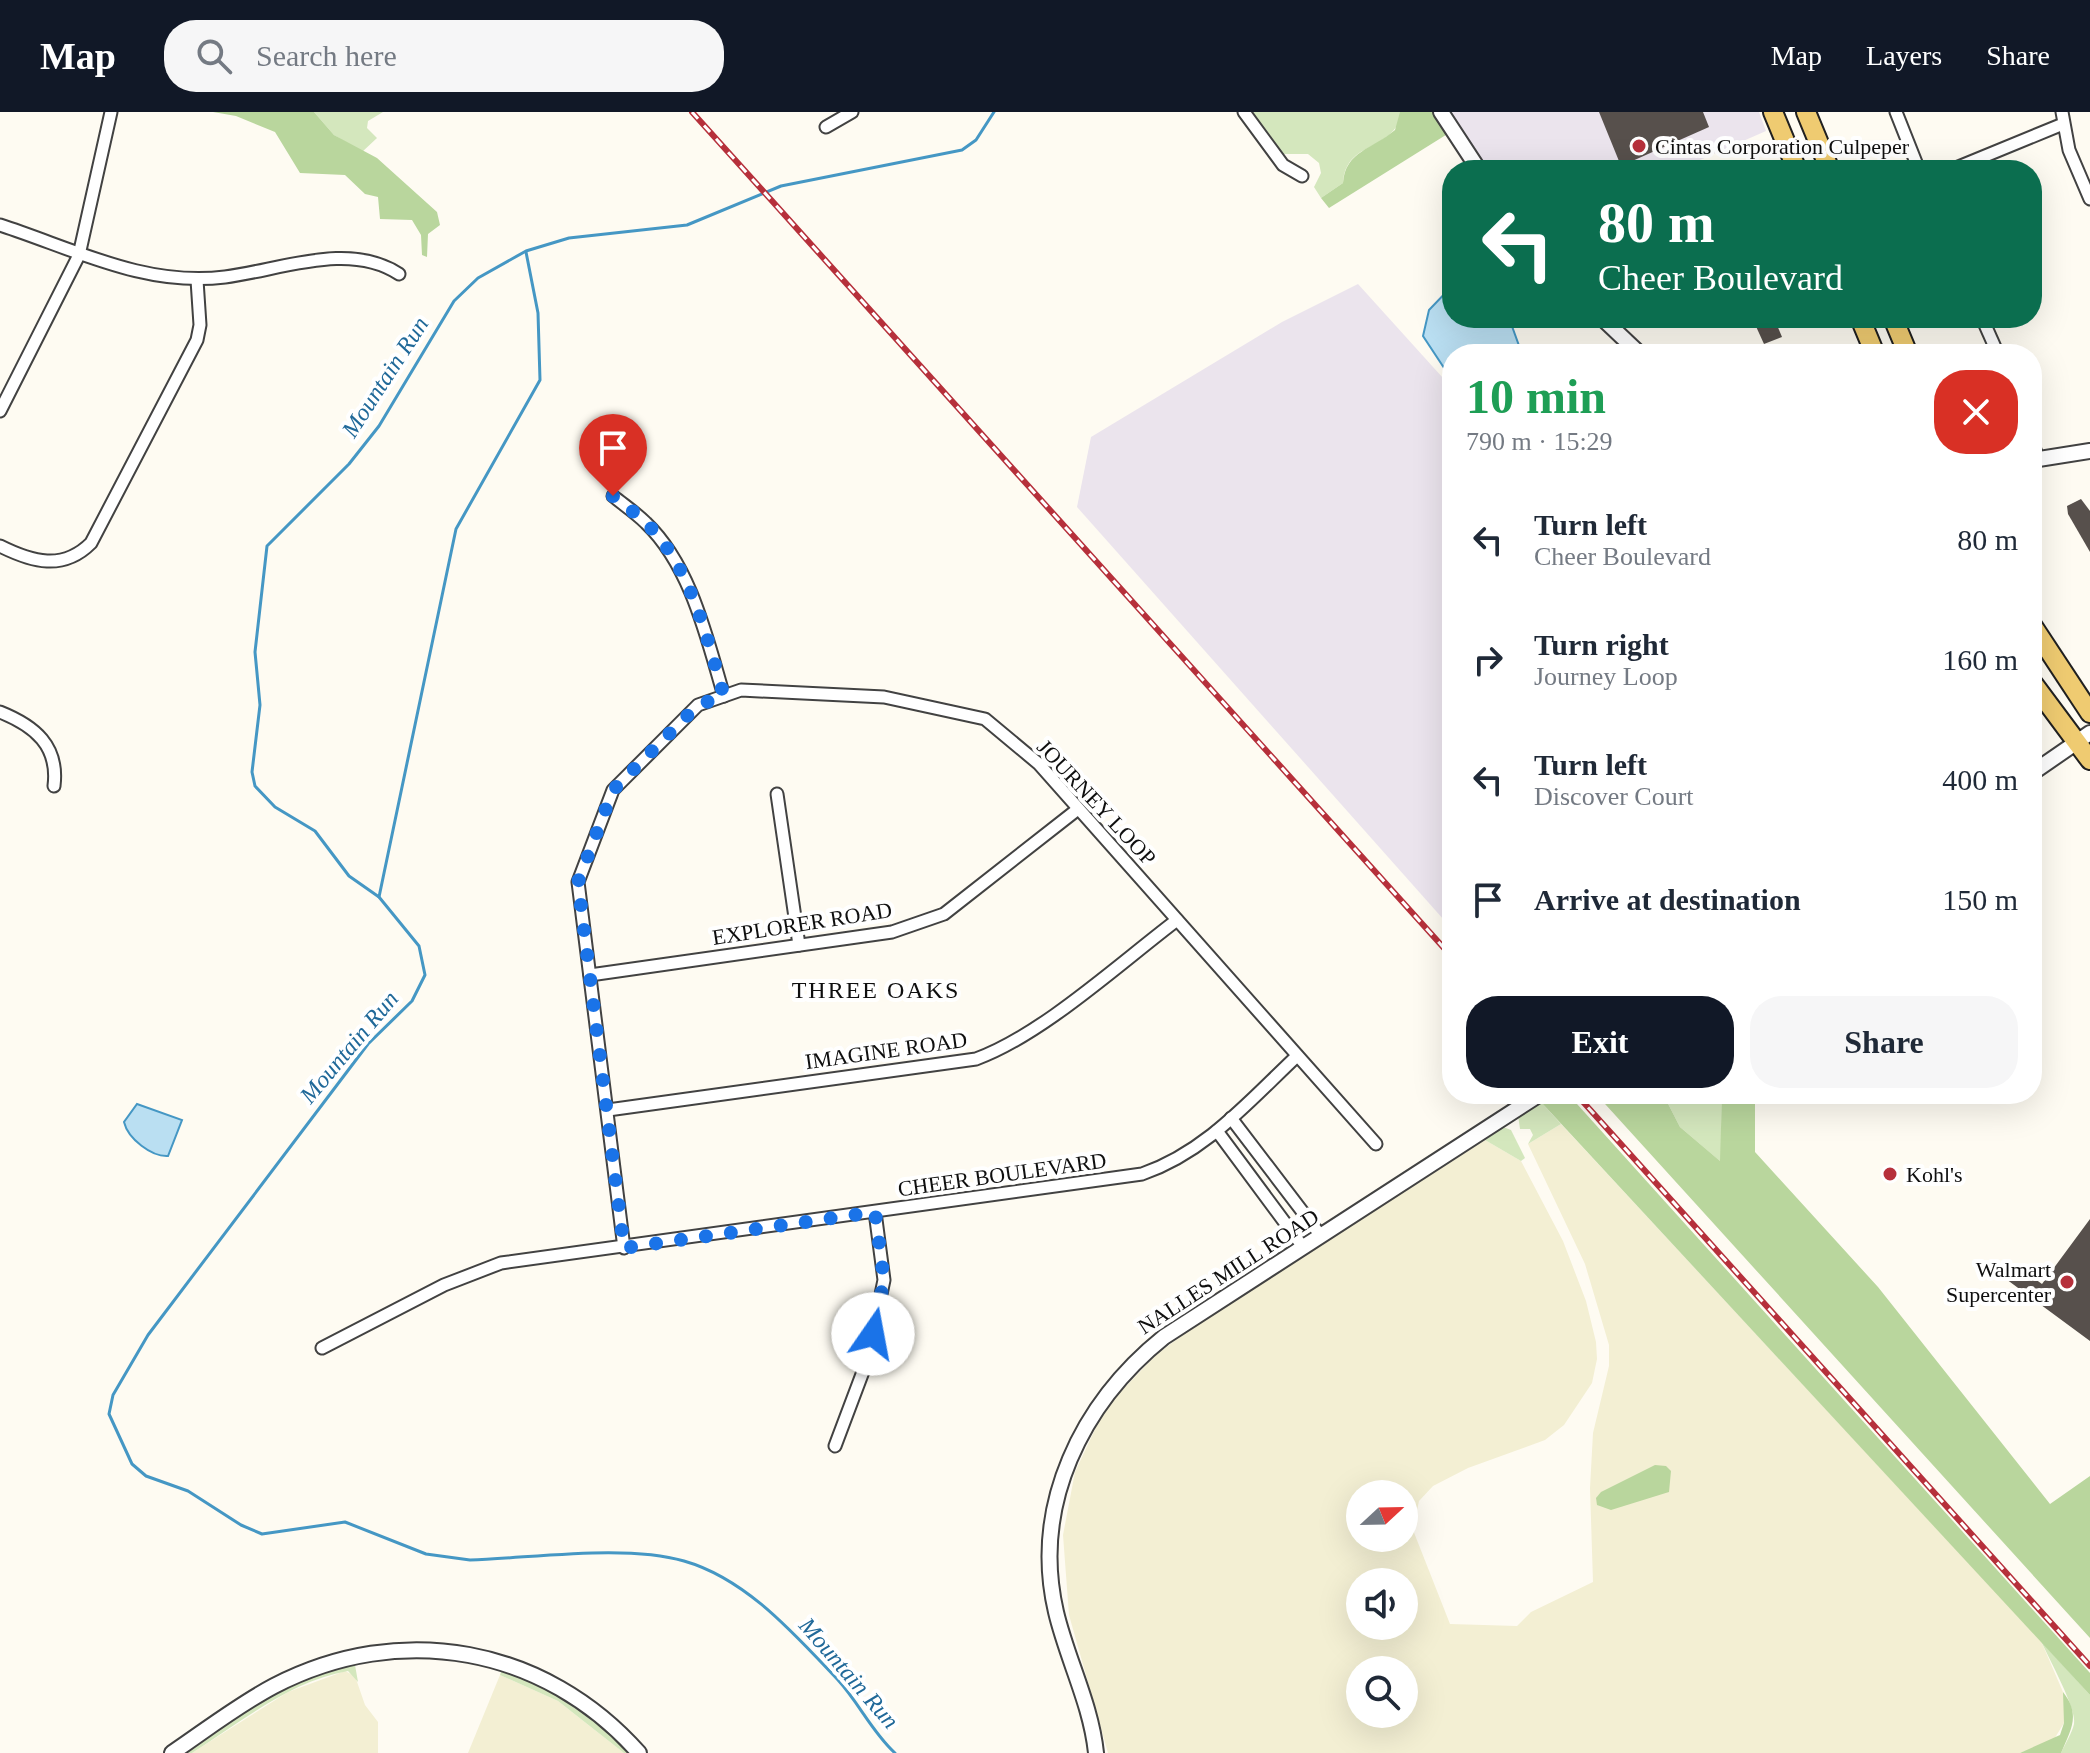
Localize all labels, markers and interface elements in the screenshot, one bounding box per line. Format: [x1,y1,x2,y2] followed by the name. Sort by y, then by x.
[164,20,724,92] search box
[192,34,236,78] icon: search
[40,35,116,77] text: Map
[256,39,397,72] text: Search here
[1771,40,1822,71] text: Map
[1866,40,1942,71] text: Layers
[1986,40,2050,71] text: Share
[1655,134,1910,159] place label: Cintas Corporation Culpeper
[1630,137,1648,155] marker: Cintas Corporation Culpeper
[1466,192,1570,296] icon: left
[1598,192,1715,254] text: 80 m
[1598,258,1843,298] text: Cheer Boulevard
[336,312,433,443] water label: Mountain Run
[1466,370,1606,423] text: 10 min
[1934,370,2018,454] button: close
[579,414,647,496] pin
[591,426,635,470] icon: arrive
[1466,427,1613,456] text: 790 m · 15:29
[1534,508,1647,541] text: Turn left
[1466,518,1510,562] icon: left
[1957,523,2018,556] text: 80 m
[1534,542,1711,571] text: Cheer Boulevard
[1534,628,1669,661] text: Turn right
[1466,638,1510,682] icon: right
[1942,643,2018,676] text: 160 m
[1534,662,1678,691] text: Journey Loop
[1032,734,1161,870] street label: JOURNEY LOOP
[1534,748,1647,781] text: Turn left
[1466,758,1510,802] icon: left
[1942,763,2018,796] text: 400 m
[1534,782,1694,811] text: Discover Court
[1466,878,1510,922] icon: arrive
[1534,883,1801,916] text: Arrive at destination
[1942,883,2018,916] text: 150 m
[710,897,894,950] street label: EXPLORER ROAD
[792,977,960,1003] district label: THREE OAKS
[294,986,403,1109] water label: Mountain Run
[1466,996,1734,1088] button: Exit
[1750,996,2018,1088] button: Share
[804,1027,969,1074] street label: IMAGINE ROAD
[896,1147,1108,1202] street label: CHEER BOULEVARD
[1906,1162,1963,1187] place label: Kohl's
[1881,1165,1899,1183] marker: Kohl's
[1133,1204,1323,1339] street label: NALLES MILL ROAD
[1946,1257,2052,1307] place label: Walmart Supercenter
[2058,1273,2076,1291] marker: Walmart Supercenter
[831,1292,915,1376] position arrow
[1346,1480,1418,1552] north arrow
[1346,1480,1418,1728] map controls
[1346,1568,1418,1640] button: sound
[793,1612,904,1734] water label: Mountain Run
[1346,1656,1418,1728] button: search

